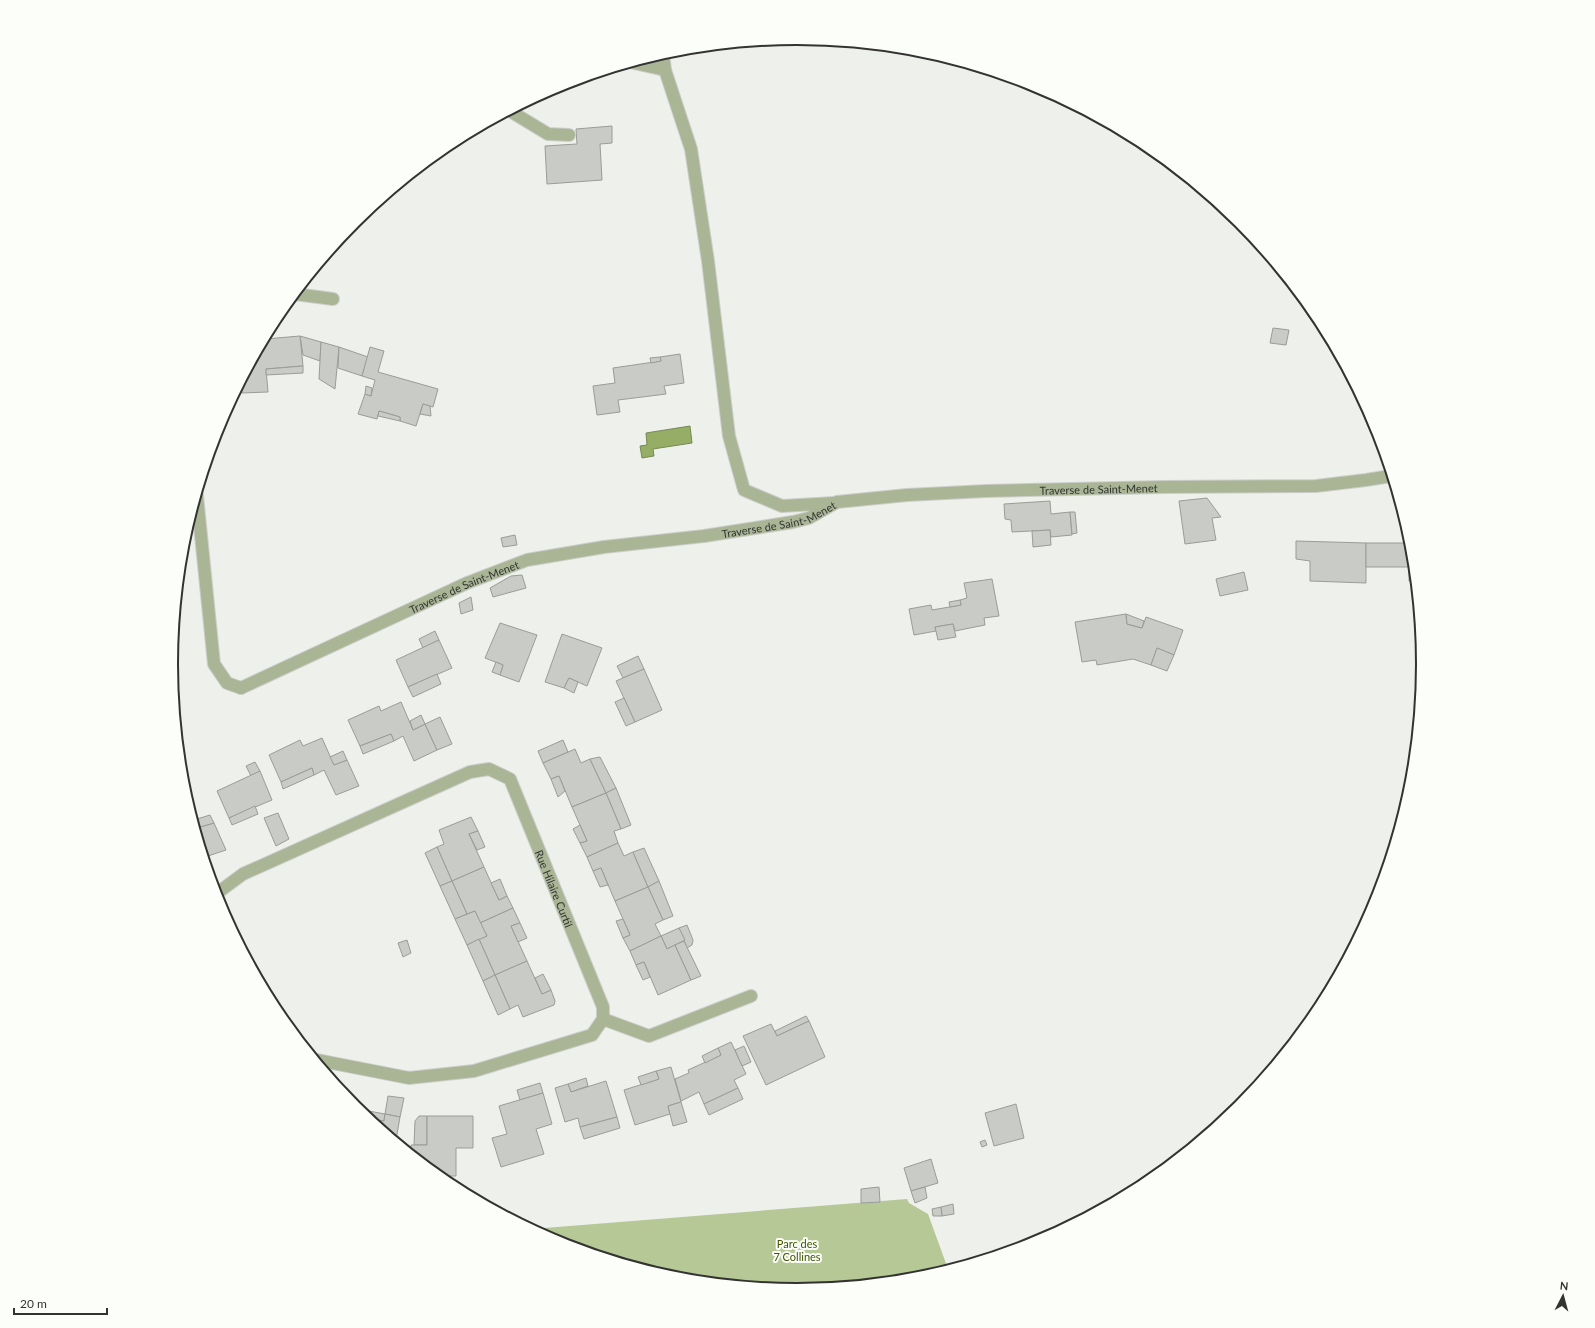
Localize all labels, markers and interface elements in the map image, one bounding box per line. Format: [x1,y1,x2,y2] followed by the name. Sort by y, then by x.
[1039,481,1158,496] street label: Traverse de Saint-Menet
[721,498,838,540] street label: Traverse de Saint-Menet
[407,557,521,616] street label: Traverse de Saint-Menet
[533,848,576,929] street label: Rue Hilaire Curtil
[773,1237,821,1263] park label: Parc des 7 Collines
[1543,1276,1583,1316] north arrow
[1559,1279,1569,1292] text: N
[14,1290,107,1316] scale bar
[20,1296,47,1311] text: 20 m

